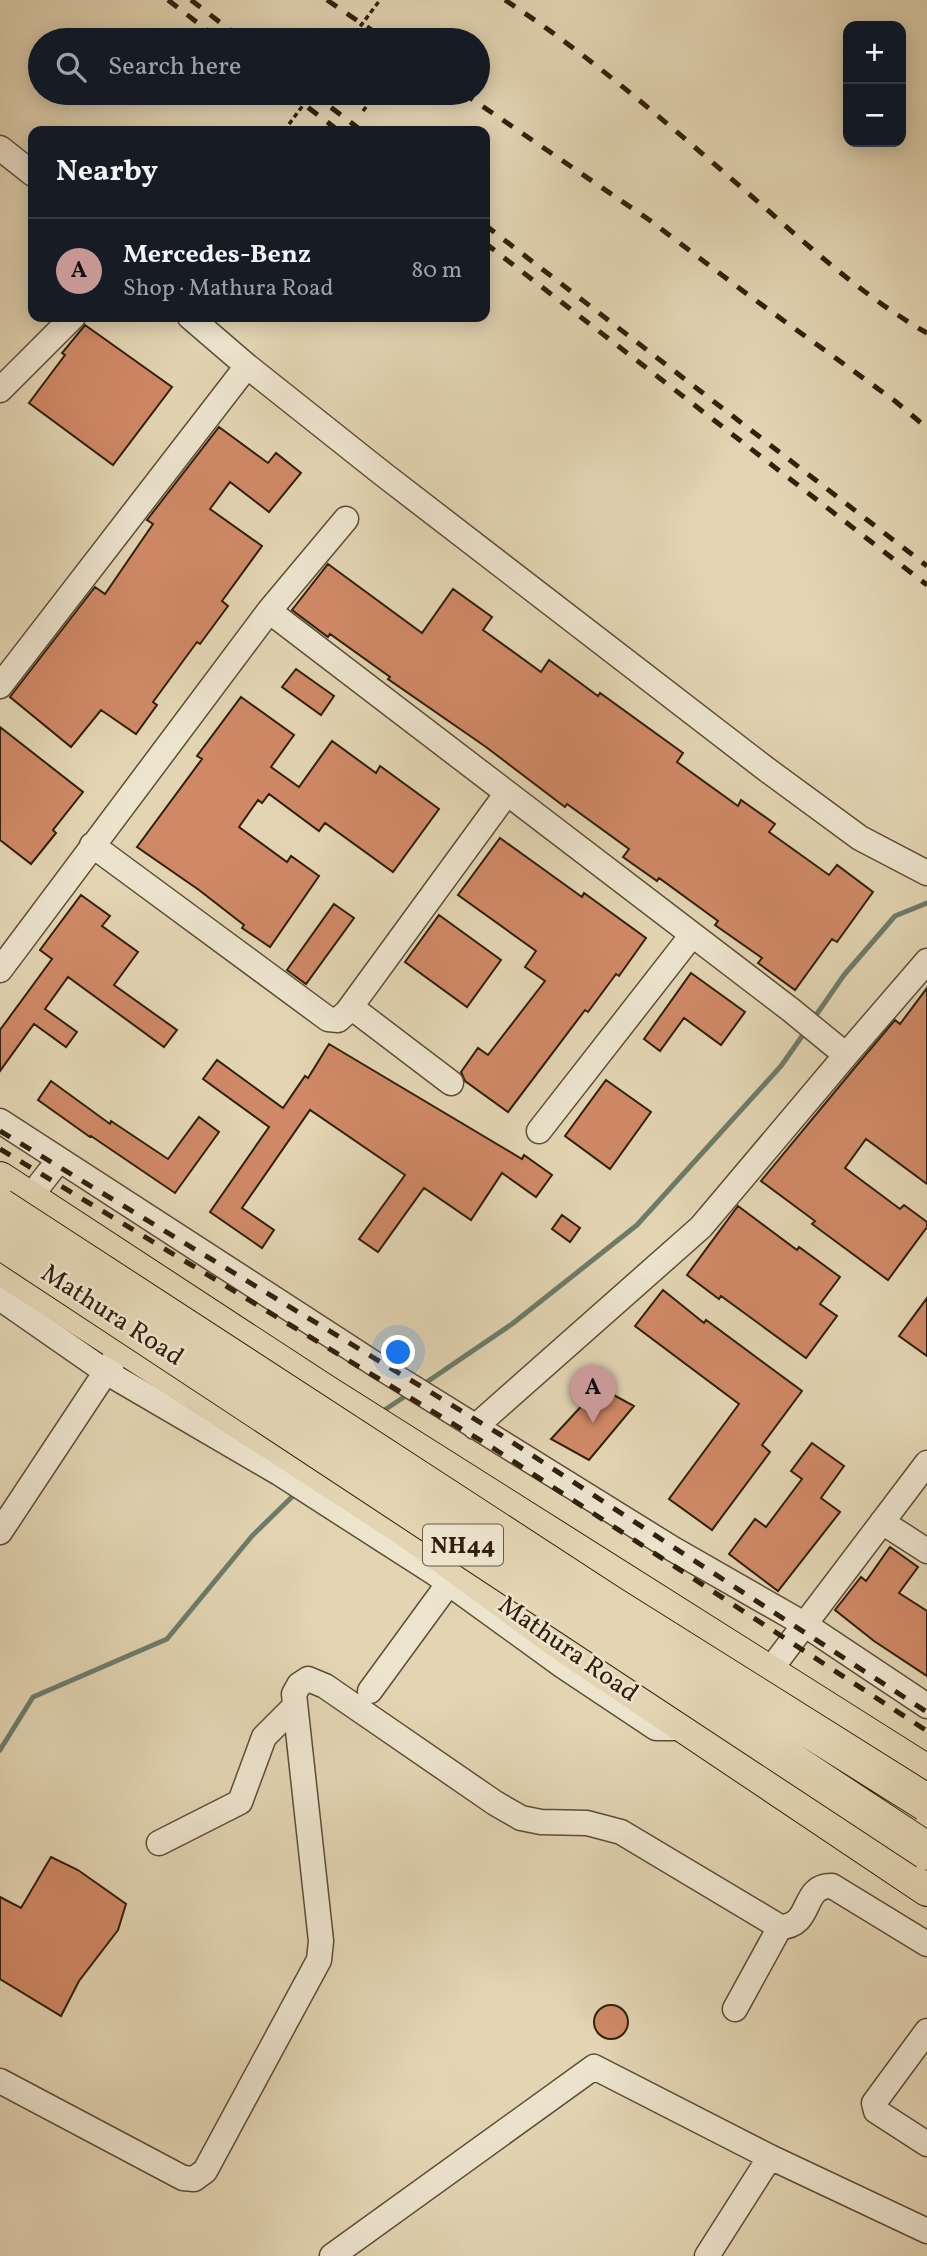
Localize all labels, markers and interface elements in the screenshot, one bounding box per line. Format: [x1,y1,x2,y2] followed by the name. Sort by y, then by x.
[843,21,906,147] map controls
[843,21,906,84] button: +
[28,28,490,105] search box
[52,48,90,86] icon: search
[108,49,241,85] text: Search here
[843,84,906,147] button: −
[56,151,158,193] text: Nearby
[123,237,311,273] text: Mercedes-Benz
[71,255,87,287] text: A
[412,255,462,287] text: 80 m
[123,273,333,305] text: Shop · Mathura Road
[33,1256,190,1375] street label: Mathura Road
[381,1335,415,1369] your location
[570,1365,616,1423] pin: A
[423,1525,503,1566] road number: NH44
[490,1588,645,1711] street label: Mathura Road

